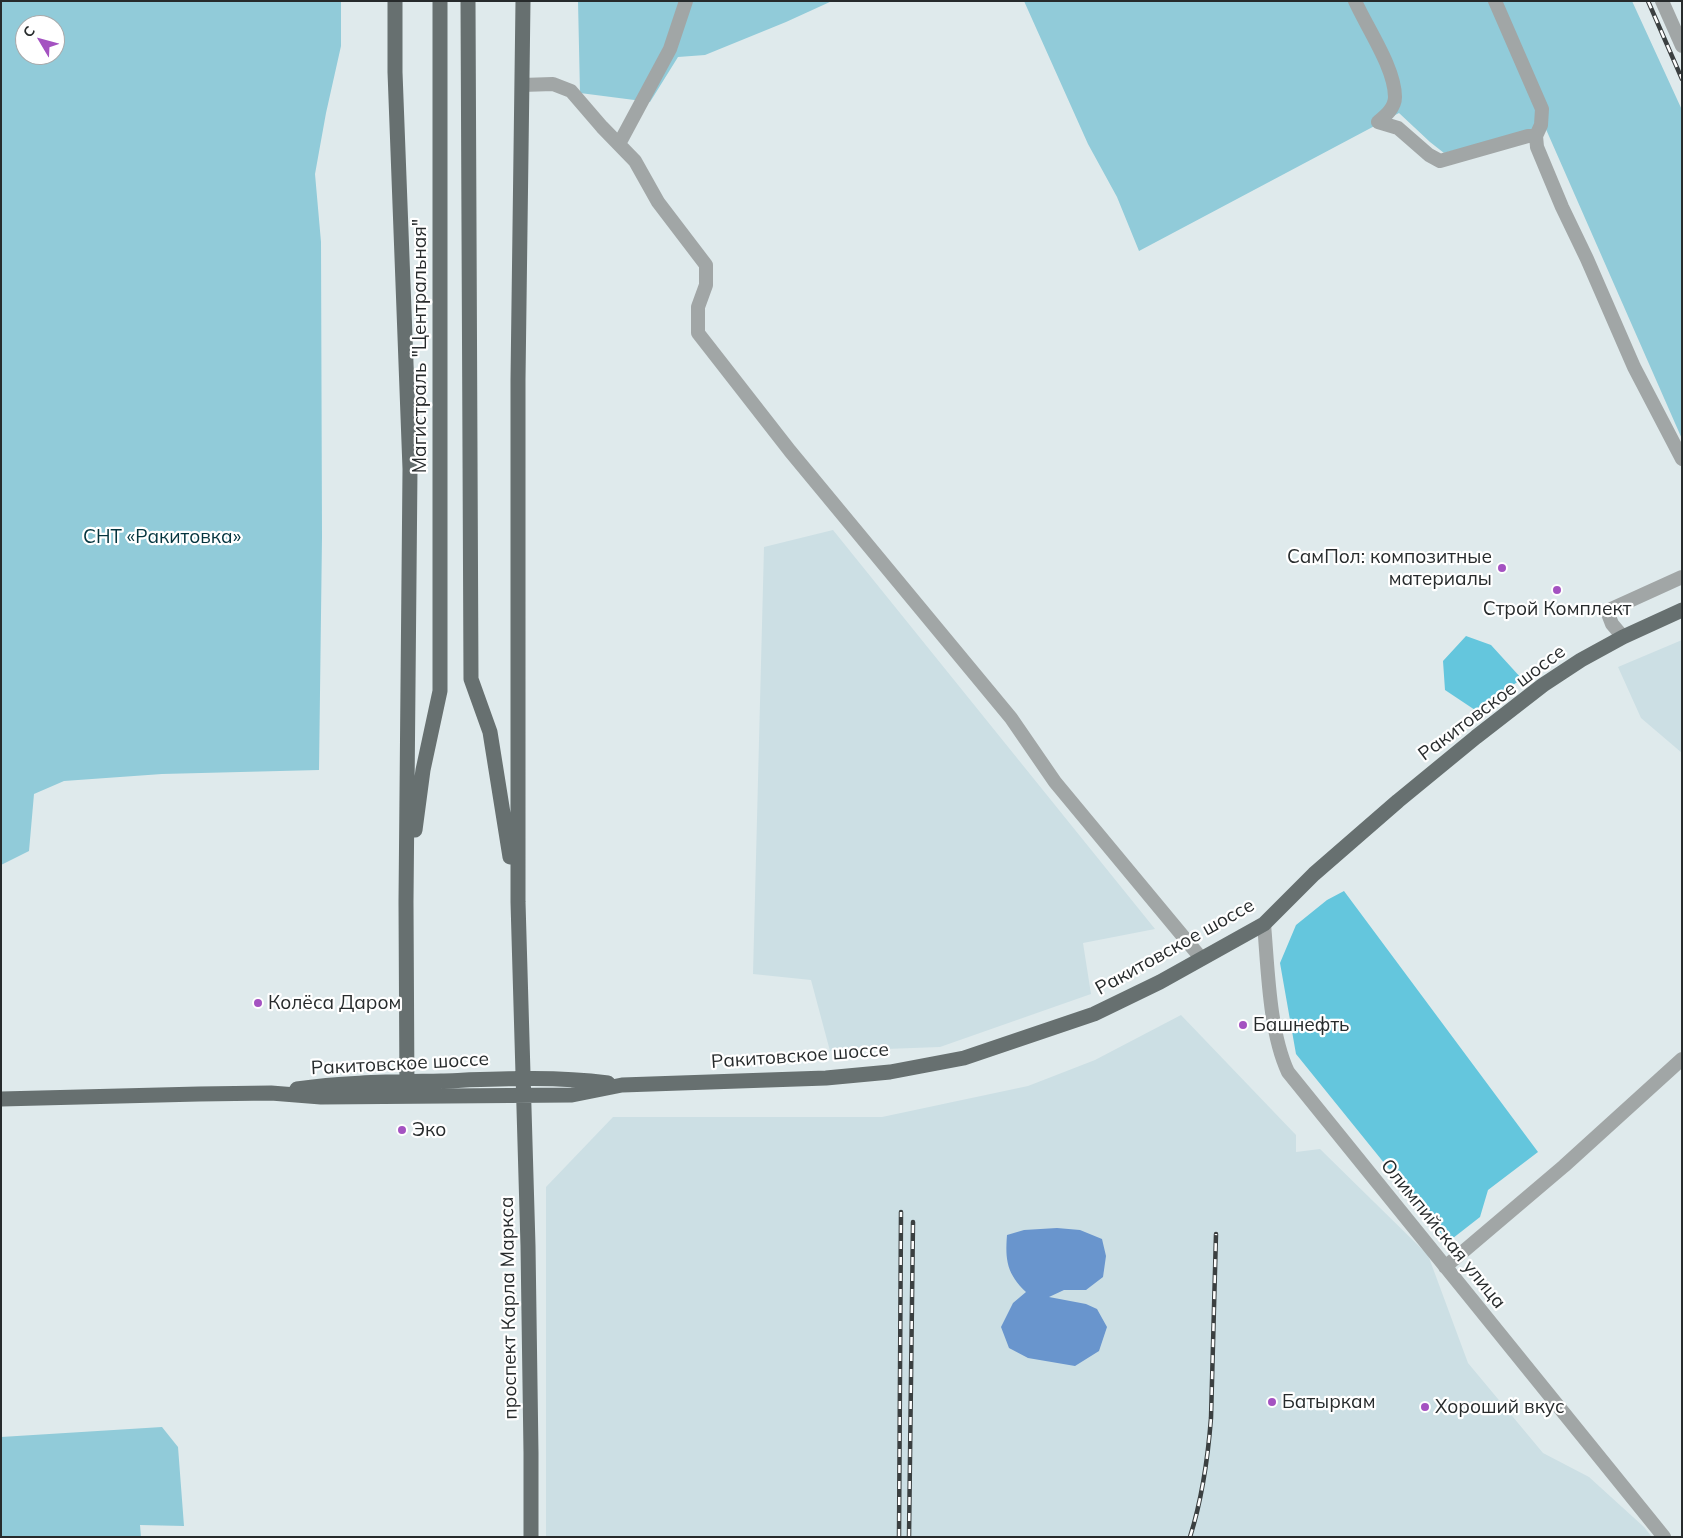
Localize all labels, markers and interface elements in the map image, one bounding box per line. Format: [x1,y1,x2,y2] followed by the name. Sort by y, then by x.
[15,15,65,65] north arrow
[19,22,39,41] text: С
[409,219,431,473] street label: Магистраль "Центральная"
[83,526,241,548] park label: СНТ «Ракитовка»
[1287,546,1492,590] place label: СамПол: композитные материалы
[1496,562,1508,574] marker: СамПол: композитные материалы
[1551,584,1563,596] marker: Строй Комплект
[1483,598,1631,620] place label: Строй Комплект
[1414,640,1570,766] street label: Ракитовское шоссе
[1092,894,1258,1000] street label: Ракитовское шоссе
[268,992,401,1014] place label: Колёса Даром
[252,997,264,1009] marker: Колёса Даром
[1253,1014,1349,1036] place label: Башнефть
[1237,1019,1249,1031] marker: Башнефть
[710,1038,890,1074] street label: Ракитовское шоссе
[310,1048,490,1080] street label: Ракитовское шоссе
[412,1119,446,1141] place label: Эко
[396,1124,408,1136] marker: Эко
[1376,1155,1510,1313] street label: Олимпийская улица
[496,1196,522,1420] street label: проспект Карла Маркса
[1282,1391,1375,1413] place label: Батыркам
[1266,1396,1278,1408] marker: Батыркам
[1435,1396,1565,1418] place label: Хороший вкус
[1419,1401,1431,1413] marker: Хороший вкус

